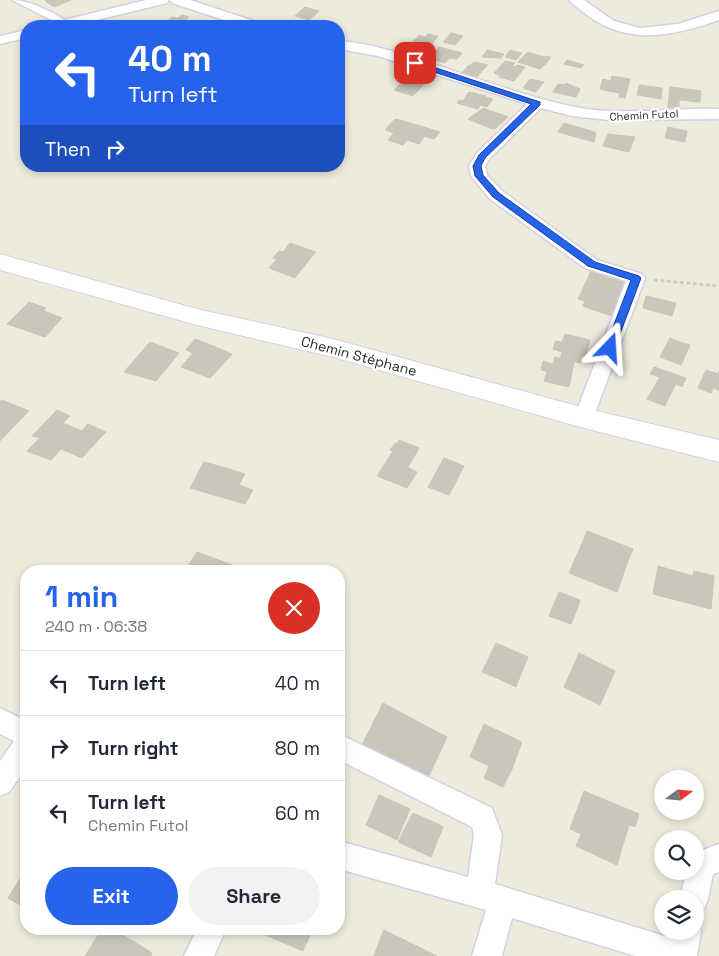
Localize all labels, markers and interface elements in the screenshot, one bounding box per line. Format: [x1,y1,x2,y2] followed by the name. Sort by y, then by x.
[128,37,212,81] text: 40 m
[45,40,110,105] icon: left
[394,42,436,84] pin
[401,49,429,77] icon: arrive
[128,80,218,108] text: Turn left
[609,106,679,124] street label: Chemin Futol
[101,135,129,163] icon: right
[45,137,91,162] text: Then
[583,321,635,373] position arrow
[299,332,419,380] street label: Chemin Stéphane
[45,577,118,616] text: 1 min
[268,582,320,634] button: close
[45,616,147,637] text: 240 m · 06:38
[45,669,73,697] icon: left
[88,671,166,696] text: Turn left
[275,671,320,696] text: 40 m
[45,734,73,762] icon: right
[88,736,178,761] text: Turn right
[275,736,320,761] text: 80 m
[654,770,704,820] north arrow
[654,770,704,940] map controls
[88,790,166,815] text: Turn left
[45,799,73,827] icon: left
[275,801,320,826] text: 60 m
[88,815,188,836] text: Chemin Futol
[654,830,704,880] button: search
[45,867,178,925] button: Exit
[188,867,320,925] button: Share
[654,890,704,940] button: layers

